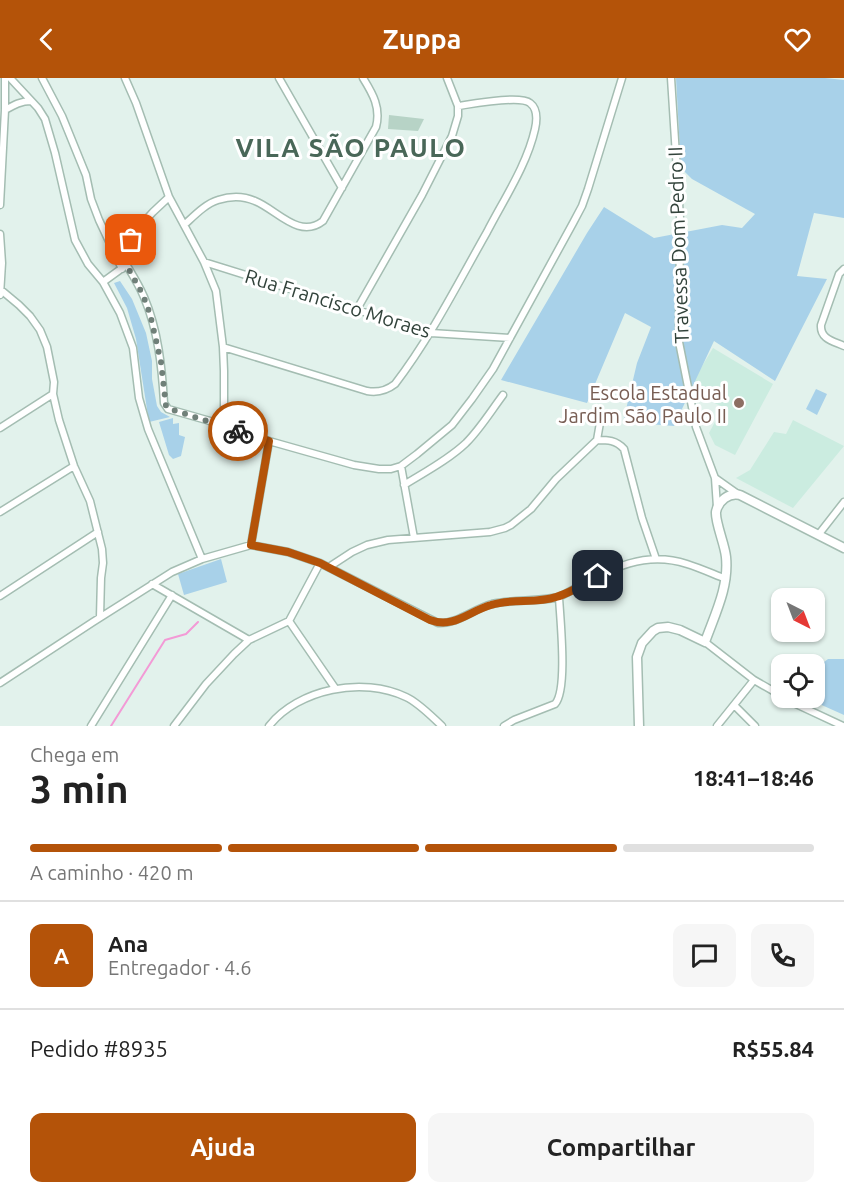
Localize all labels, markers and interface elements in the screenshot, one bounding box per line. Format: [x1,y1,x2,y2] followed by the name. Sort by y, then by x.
[30,23,63,56] icon: back
[781,23,814,56] icon: heart
[383,24,461,54] text: Zuppa
[236,133,466,162] district label: VILA SÃO PAULO
[663,146,693,344] street label: Travessa Dom Pedro II
[105,214,156,265] pin
[114,223,147,256] icon: bag
[242,264,434,342] street label: Rua Francisco Moraes
[559,381,727,427] place label: Escola Estadual Jardim São Paulo II
[732,396,746,410] marker: Escola Estadual Jardim São Paulo II
[208,401,268,461] courier
[222,415,255,448] icon: bike
[572,550,623,601] pin
[581,559,614,592] icon: home
[771,588,825,642] north arrow
[771,588,825,708] map controls
[771,654,825,708] button: locate
[30,743,119,766] text: Chega em
[693,765,814,790] text: 18:41–18:46
[30,767,129,810] text: 3 min
[30,861,194,884] text: A caminho · 420 m
[673,924,736,987] button: chat
[751,924,814,987] button: phone
[108,931,148,956] text: Ana
[54,943,69,968] text: A
[108,956,251,979] text: Entregador · 4.6
[30,1036,168,1061] text: Pedido #8935
[732,1036,814,1061] text: R$55.84
[30,1113,416,1182] button: Ajuda
[428,1113,814,1182] button: Compartilhar

